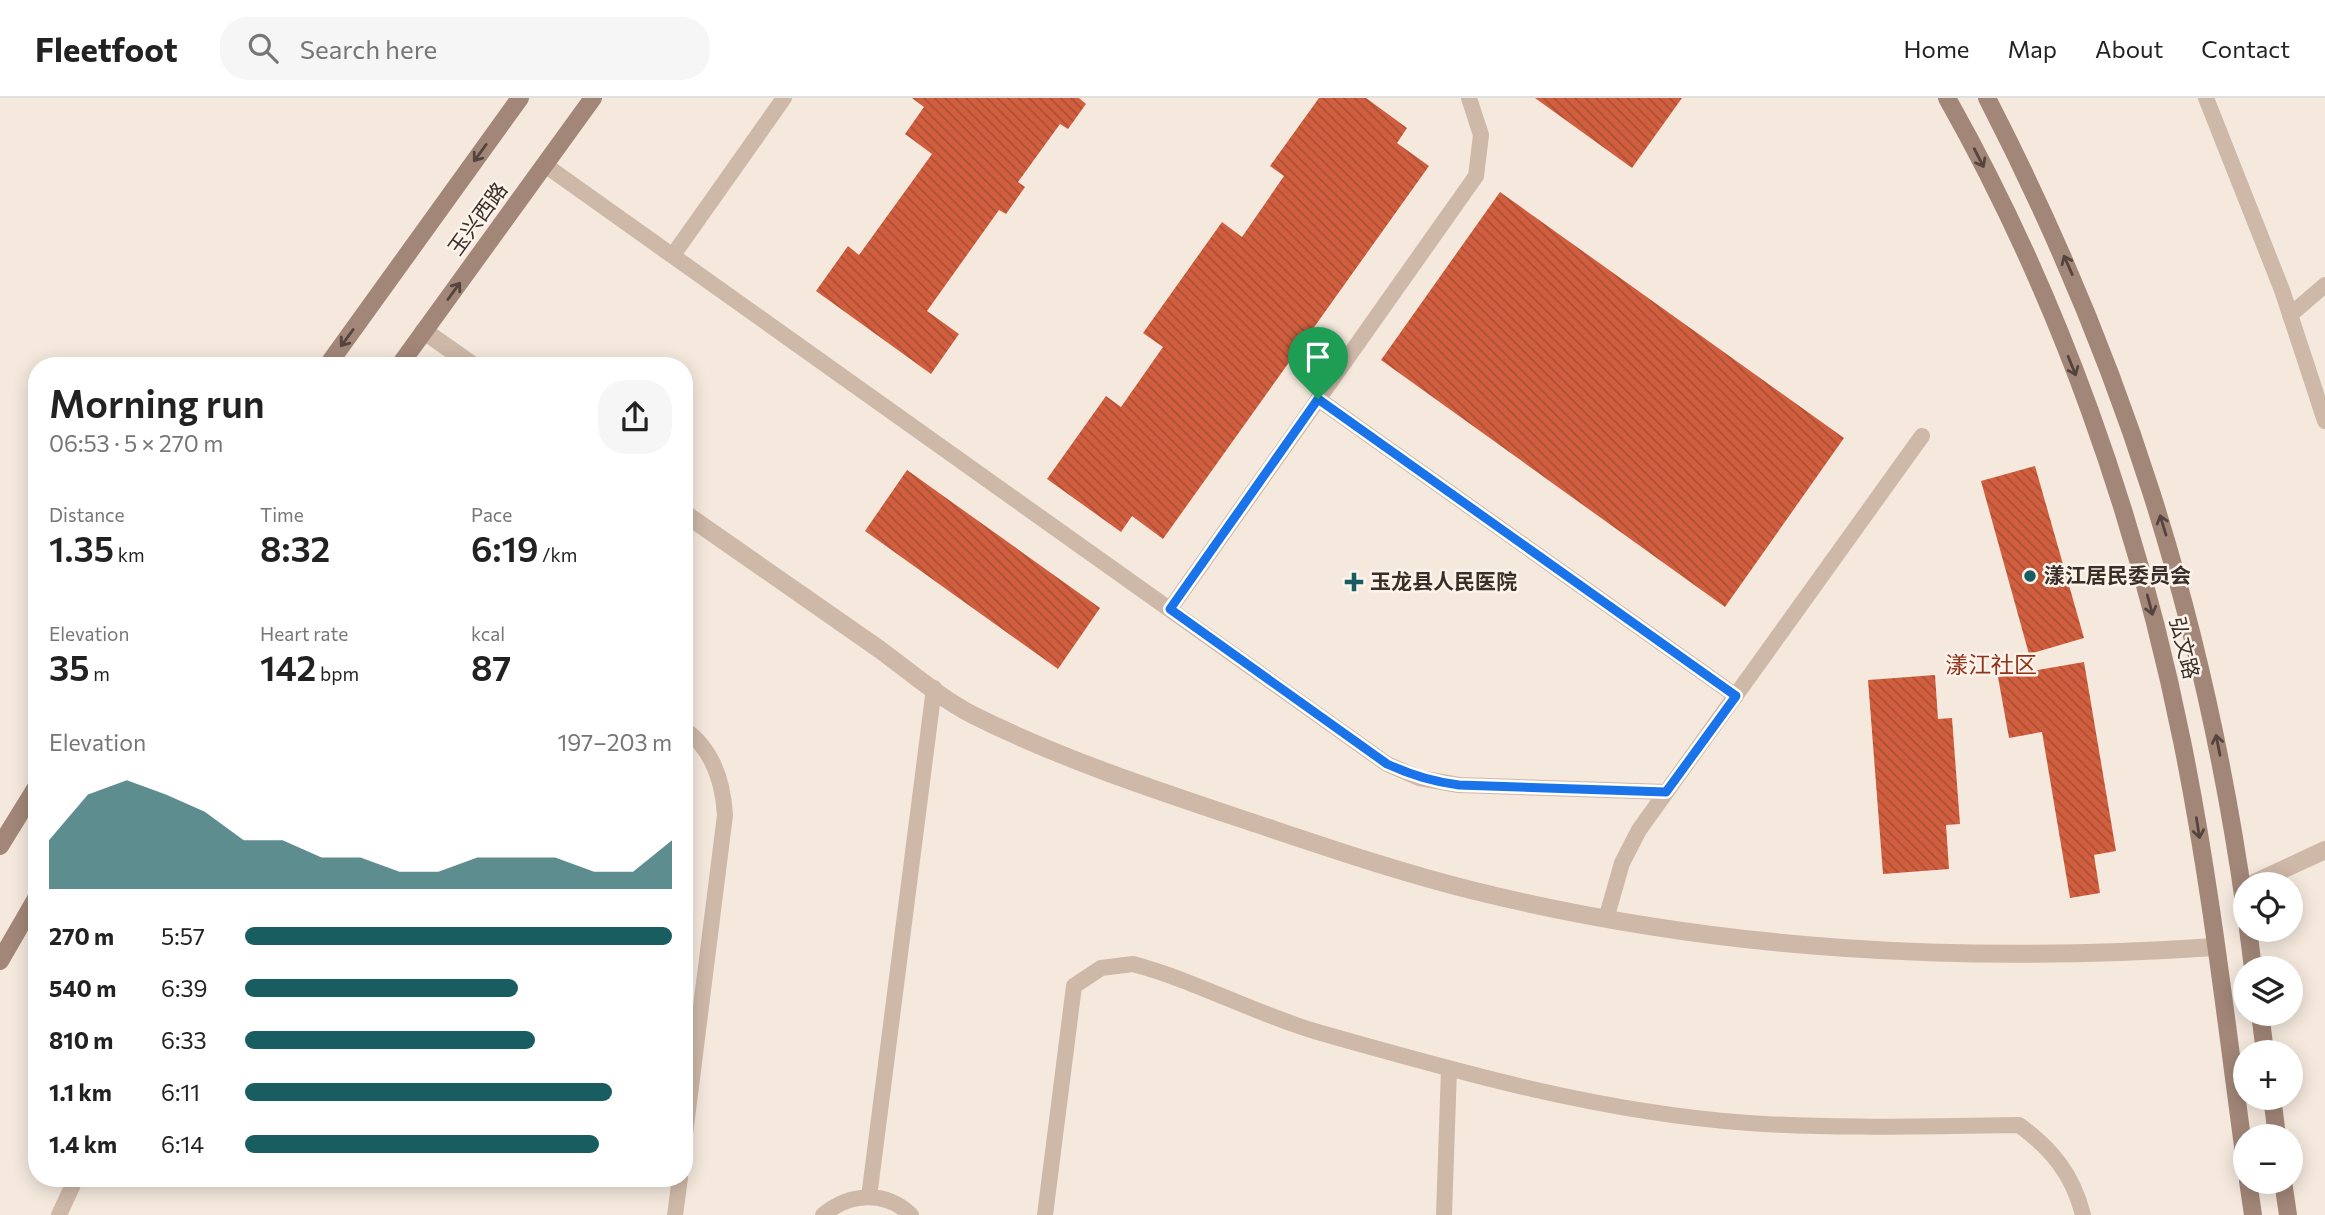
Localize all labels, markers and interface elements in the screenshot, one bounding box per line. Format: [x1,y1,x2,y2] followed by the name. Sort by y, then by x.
[220,17,710,80] search box
[35,28,178,69] text: Fleetfoot
[244,29,282,67] icon: search
[300,33,437,64] text: Search here
[1904,34,1970,63] text: Home
[2008,34,2057,63] text: Map
[2095,34,2163,63] text: About
[2201,34,2290,63] text: Contact
[473,143,487,162] one-way arrow
[1972,148,1986,168] one-way arrow
[442,177,512,259] street label: 玉兴西路
[2061,255,2074,276] one-way arrow
[446,282,461,301] one-way arrow
[1288,327,1348,399] pin
[340,328,354,347] one-way arrow
[1299,338,1337,376] icon: arrive
[2066,355,2079,376] one-way arrow
[49,379,265,426] text: Morning run
[598,380,672,454] button: share
[49,429,223,457] text: 06:53 · 5 × 270 m
[49,503,125,526] text: Distance
[260,503,304,526] text: Time
[471,503,512,526] text: Pace
[2156,514,2169,536] one-way arrow
[49,526,114,569] text: 1.35
[260,526,330,569] text: 8:32
[471,526,538,569] text: 6:19
[114,543,145,566] text: km
[538,543,577,566] text: /km
[2044,562,2191,587] place label: 漾江居民委员会
[1370,568,1517,593] place label: 玉龙县人民医院
[2022,568,2038,584] marker: 漾江居民委员会
[1344,572,1364,592] marker: 玉龙县人民医院
[2144,593,2157,616] one-way arrow
[2166,614,2205,681] street label: 弘文路
[49,622,129,645] text: Elevation
[260,622,348,645] text: Heart rate
[471,622,505,645] text: kcal
[49,645,90,688] text: 35
[260,645,316,688] text: 142
[471,645,511,688] text: 87
[1945,650,2037,678] district label: 漾江社区
[90,662,110,685] text: m
[316,662,359,685] text: bpm
[49,728,146,756] text: Elevation
[557,728,672,756] text: 197–203 m
[2211,734,2225,757] one-way arrow
[2192,816,2205,838] one-way arrow
[2233,872,2303,1194] map controls
[2233,872,2303,942] button: locate
[49,922,114,950] text: 270 m
[161,922,205,950] text: 5:57
[2233,956,2303,1026] button: layers
[49,974,116,1002] text: 540 m
[161,974,207,1002] text: 6:39
[49,1026,113,1054] text: 810 m
[161,1026,207,1054] text: 6:33
[2233,1040,2303,1110] button: +
[49,1078,112,1106] text: 1.1 km
[161,1078,200,1106] text: 6:11
[2233,1124,2303,1194] button: −
[49,1130,117,1158] text: 1.4 km
[161,1130,204,1158] text: 6:14

